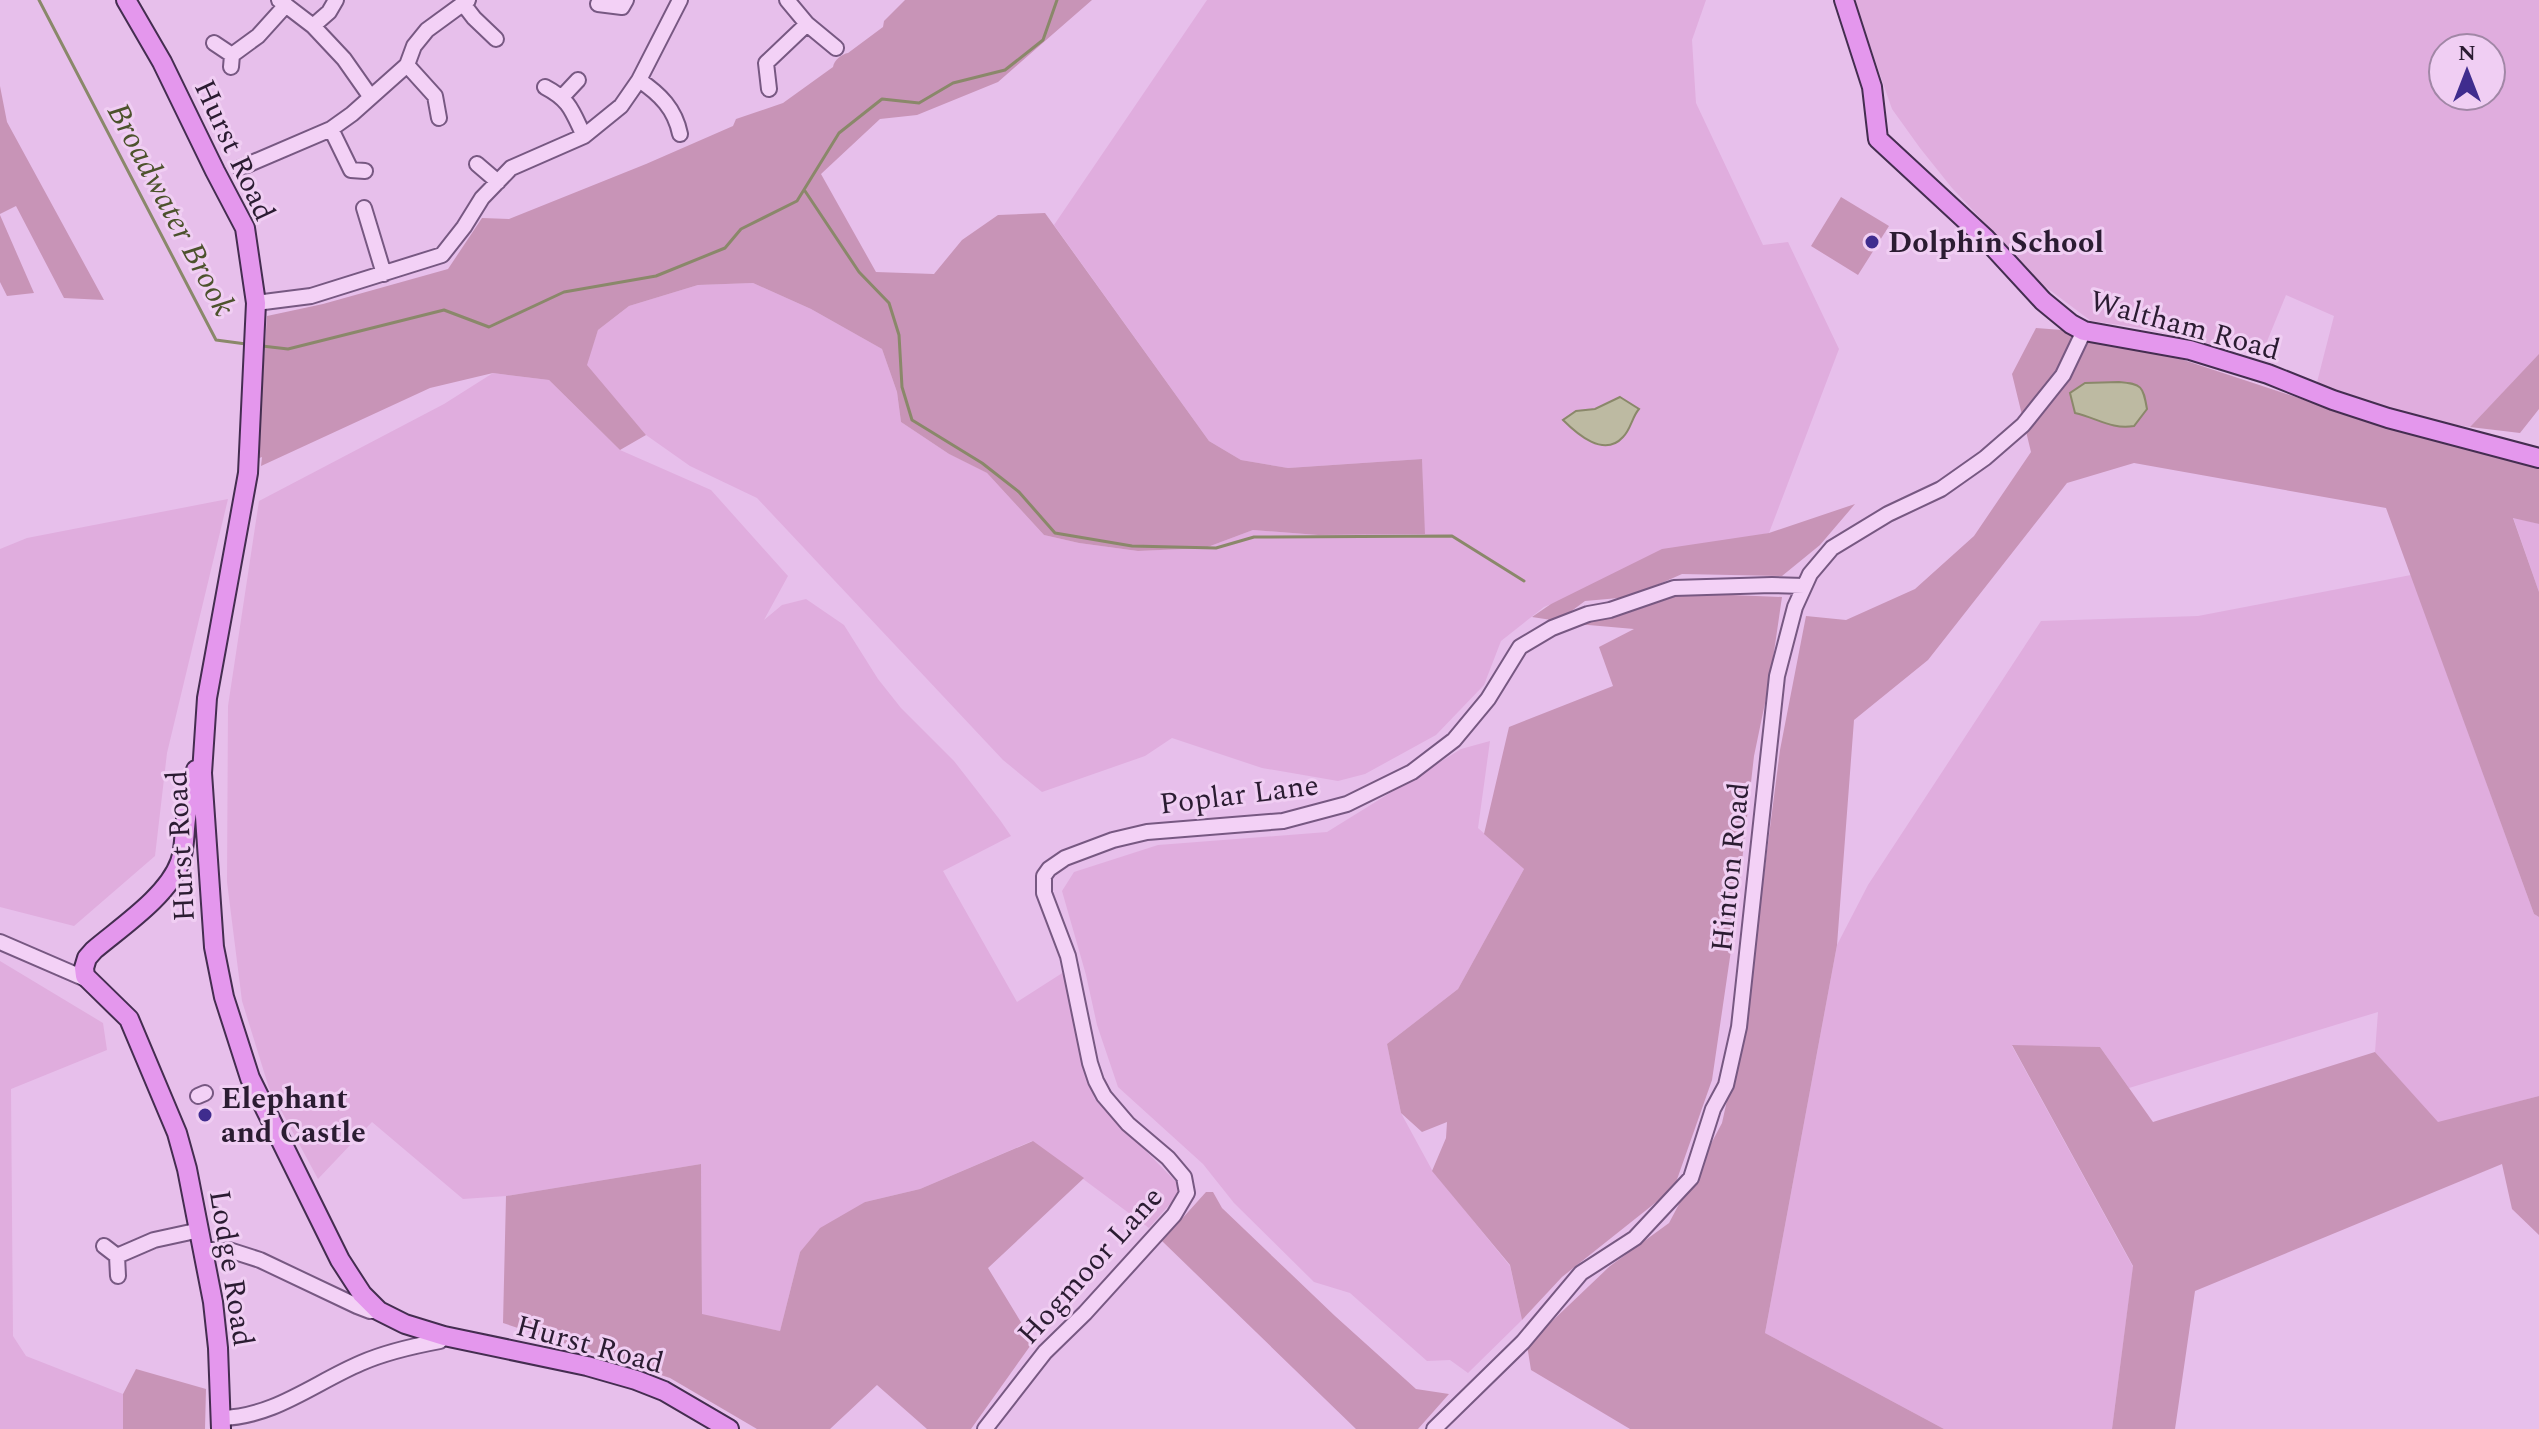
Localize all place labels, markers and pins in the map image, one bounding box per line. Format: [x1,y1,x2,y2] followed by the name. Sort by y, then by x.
[1888,220,2104,266] place label: Dolphin School
[1863,233,1881,251] marker: Dolphin School
[221,1076,366,1156] place label: Elephant and Castle
[196,1106,214,1124] marker: Elephant and Castle

